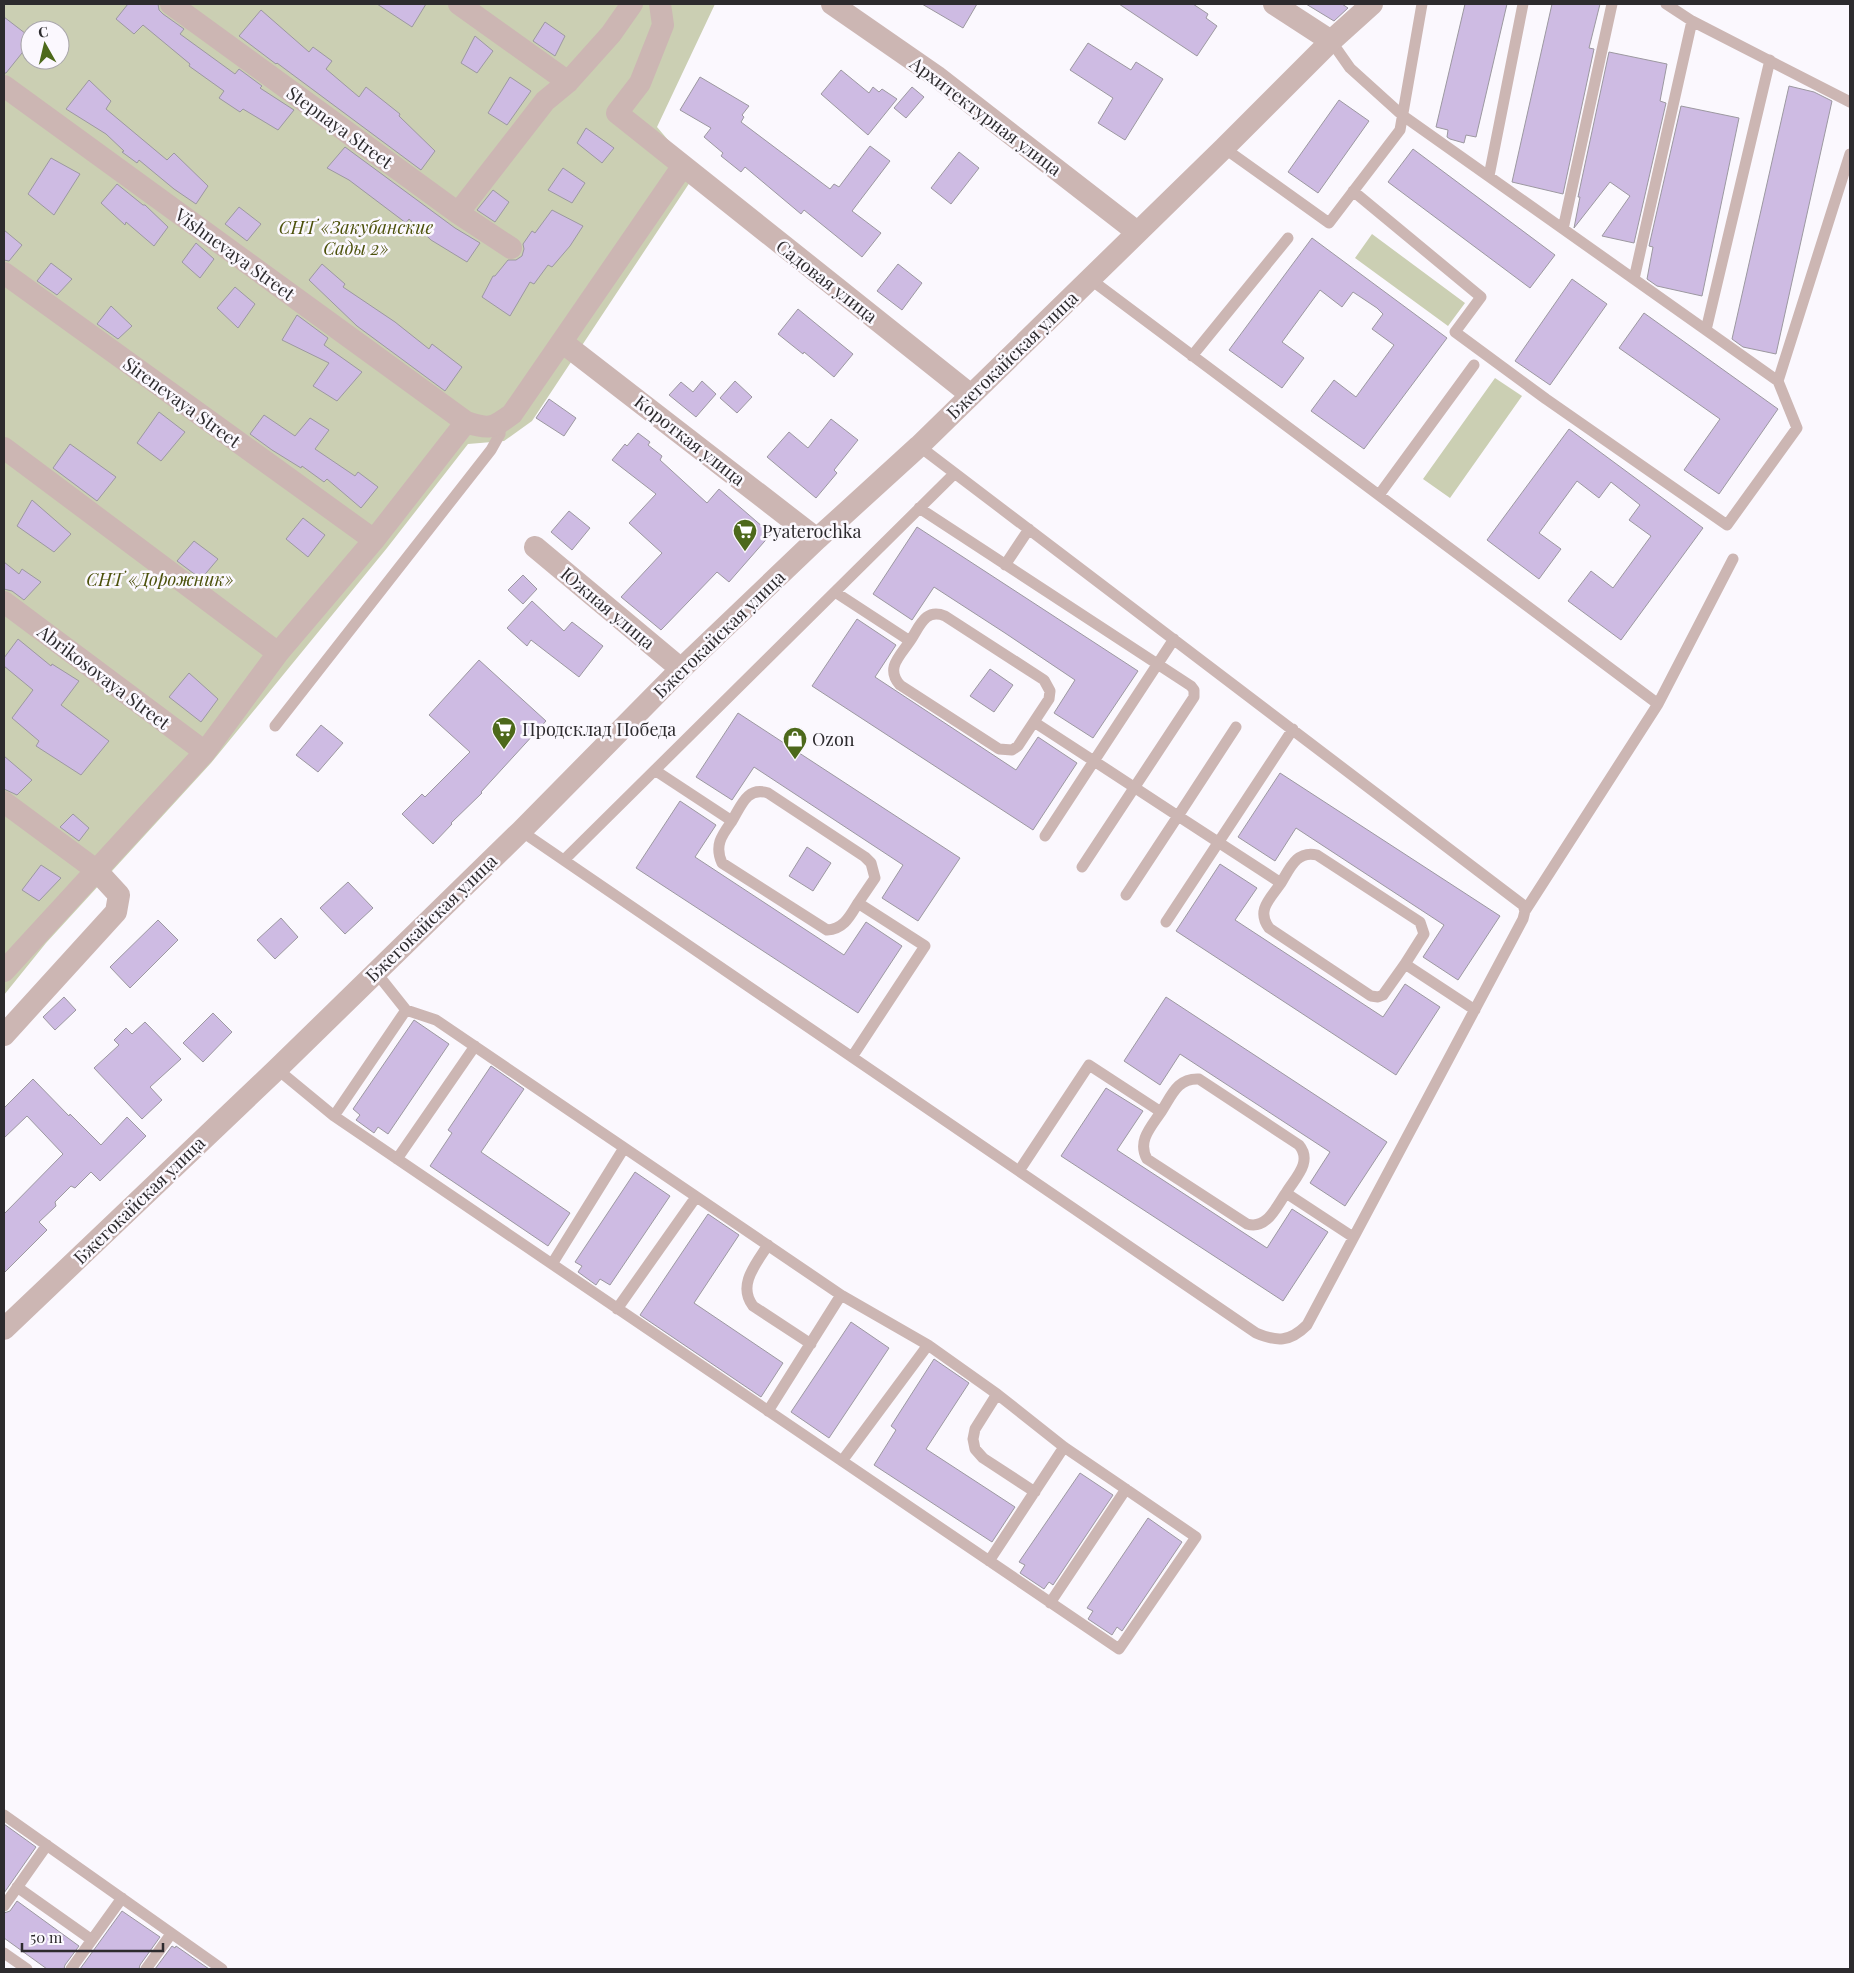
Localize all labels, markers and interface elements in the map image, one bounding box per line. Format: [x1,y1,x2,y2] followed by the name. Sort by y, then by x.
[20,20,70,70] north arrow
[37,22,49,42] text: С
[905,51,1067,181] street label: Архитектурная улица
[282,80,398,174] street label: Stepnaya Street
[169,202,300,306] street label: Vishnevaya Street
[279,215,433,260] park label: СНТ «Закубанские Сады 2»
[771,234,883,328] street label: Садовая улица
[941,286,1083,424] street label: Бжегокайская улица
[118,351,246,453] street label: Sirenevaya Street
[630,389,750,491] street label: Короткая улица
[732,518,758,552] supermarket icon: Pyaterochka
[762,519,862,543] place label: Pyaterochka
[556,562,660,654] street label: Южная улица
[648,565,790,703] street label: Бжегокайская улица
[86,567,234,591] park label: СНТ «Дорожник»
[32,619,176,735] street label: Abrikosovaya Street
[491,716,517,750] supermarket icon: Продсклад Победа
[522,717,676,741] place label: Продсклад Победа
[782,726,808,760] shop icon: Ozon
[812,727,855,751] place label: Ozon
[360,849,502,987] street label: Бжегокайская улица
[68,1131,210,1269] street label: Бжегокайская улица
[22,1920,164,1952] scale bar
[30,1927,63,1947] text: 50 m

